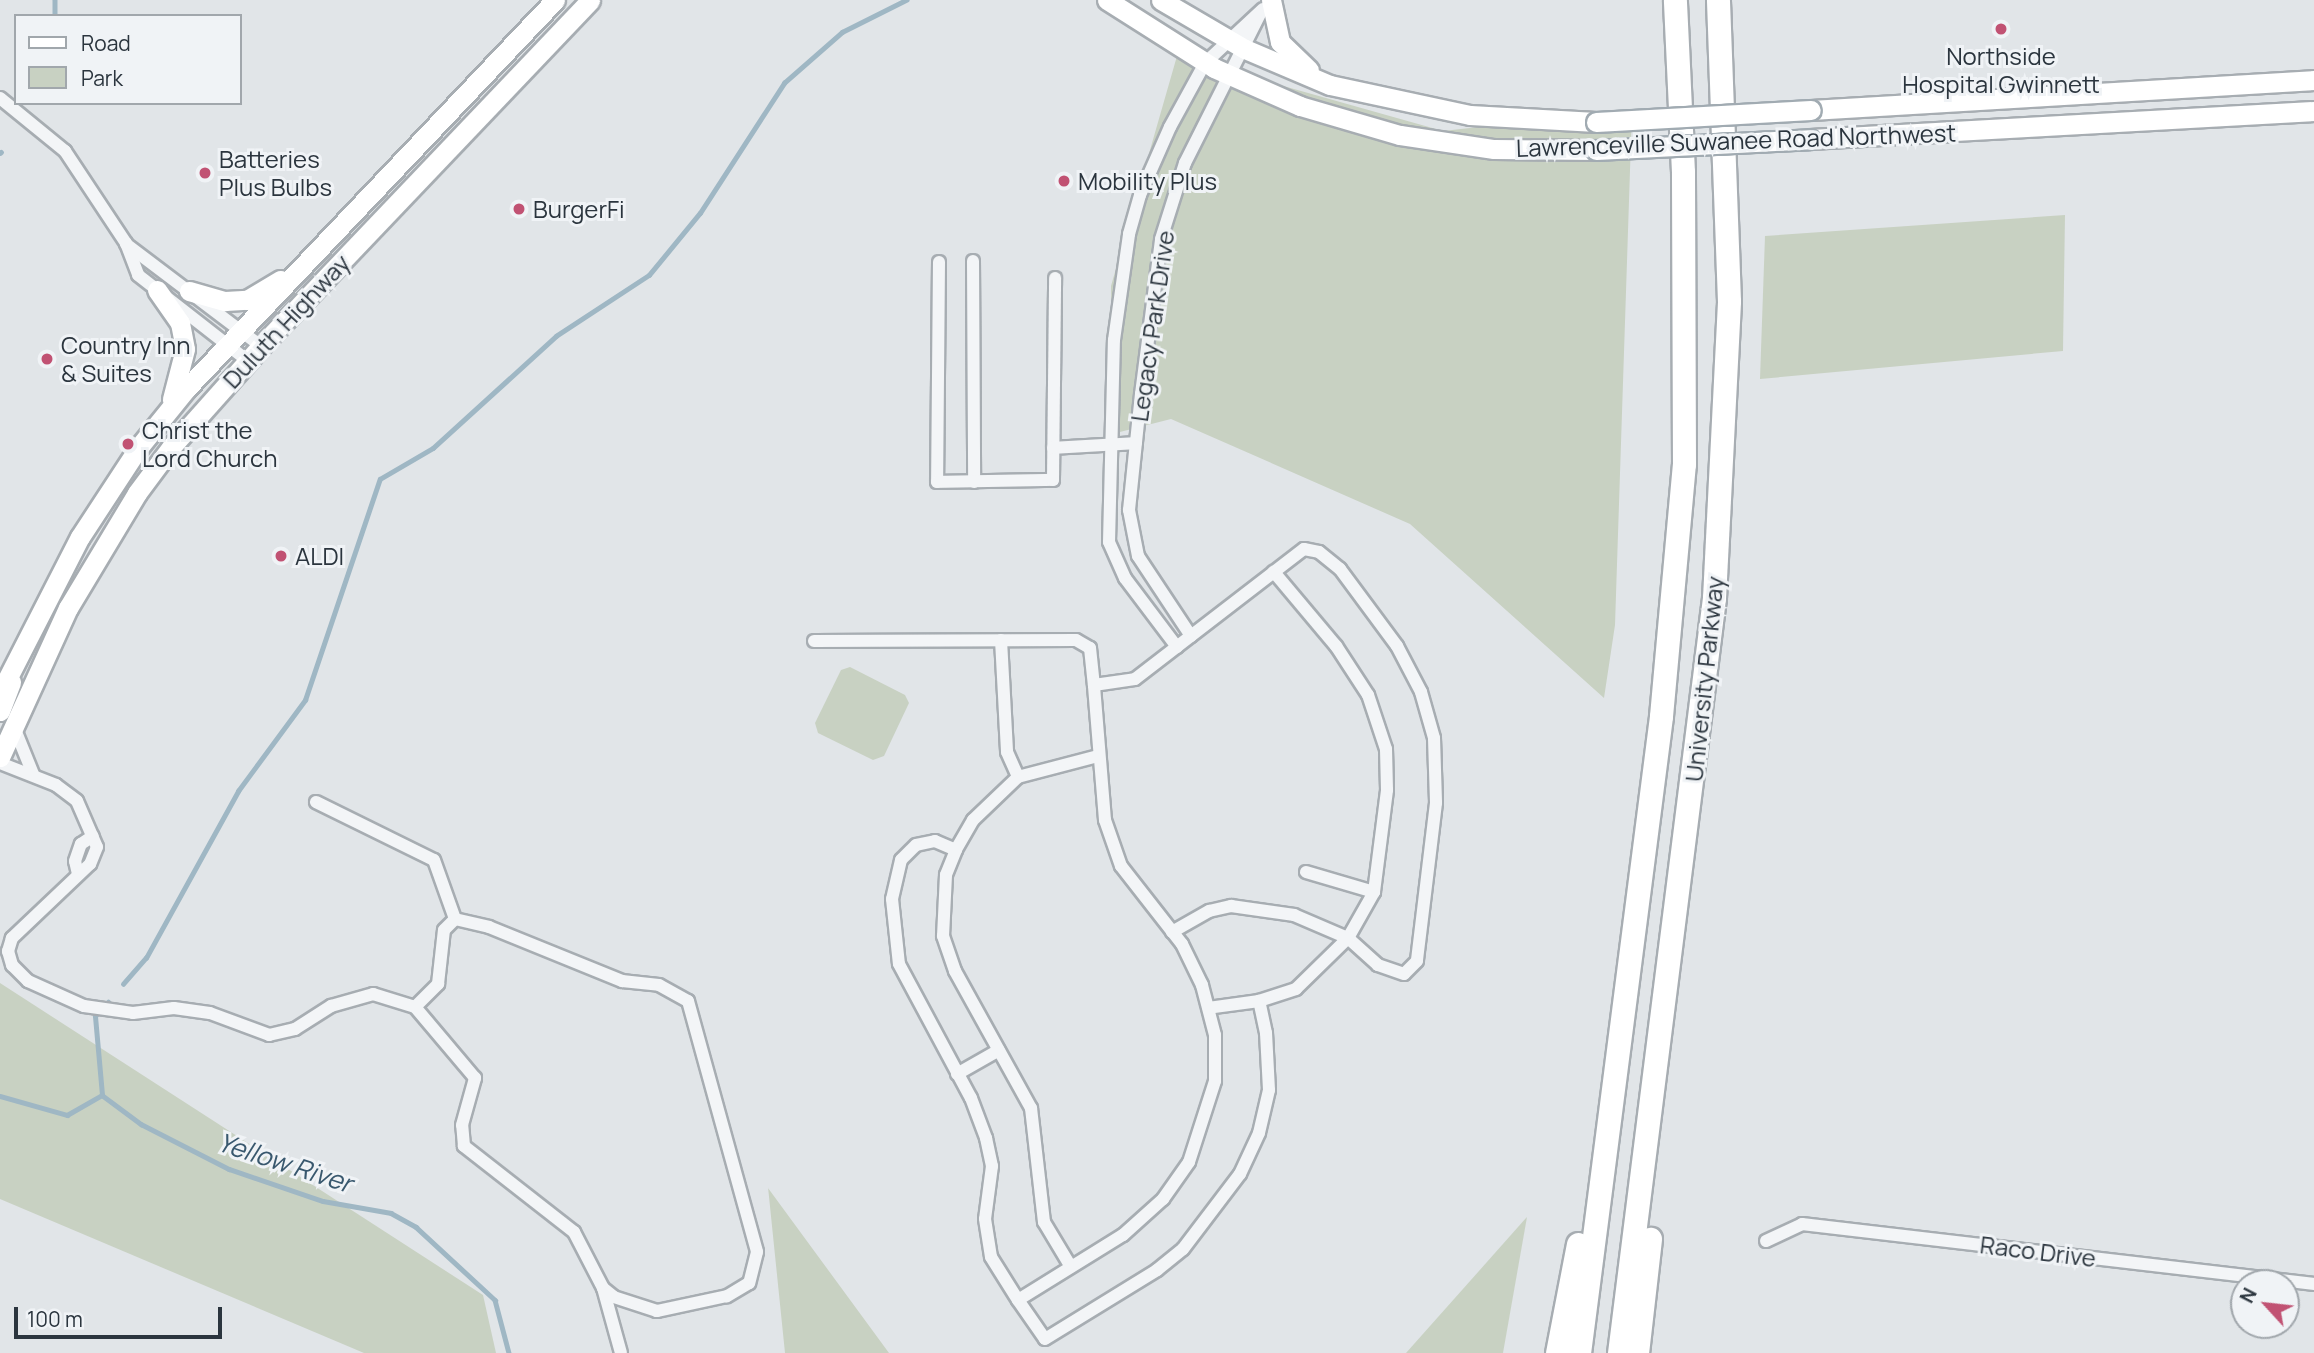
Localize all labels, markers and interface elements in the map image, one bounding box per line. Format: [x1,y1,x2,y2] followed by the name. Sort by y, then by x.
[14,14,242,105] legend
[1991,19,2011,39] marker: Northside Hospital Gwinnett
[81,29,131,57] text: Road
[1902,42,2100,98] place label: Northside Hospital Gwinnett
[81,64,123,92] text: Park
[1516,118,1956,162] street label: Lawrenceville Suwanee Road Northwest
[219,145,332,201] place label: Batteries Plus Bulbs
[197,165,213,181] marker: Batteries Plus Bulbs
[1078,167,1217,195] place label: Mobility Plus
[1056,173,1072,189] marker: Mobility Plus
[533,195,625,223] place label: BurgerFi
[511,201,527,217] marker: BurgerFi
[1124,229,1180,423] street label: Legacy Park Drive
[217,248,355,394] street label: Duluth Highway
[61,331,191,387] place label: Country Inn & Suites
[39,351,55,367] marker: Country Inn & Suites
[142,416,278,472] place label: Christ the Lord Church
[120,436,136,452] marker: Christ the Lord Church
[295,542,344,570] place label: ALDI
[273,548,289,564] marker: ALDI
[1679,575,1729,783] street label: University Parkway
[214,1127,356,1199] water label: Yellow River
[1978,1230,2098,1272] street label: Raco Drive
[2230,1269,2300,1339] north arrow
[2233,1283,2263,1307] text: N
[18,1294,226,1338] scale bar
[27,1305,83,1333] text: 100 m

